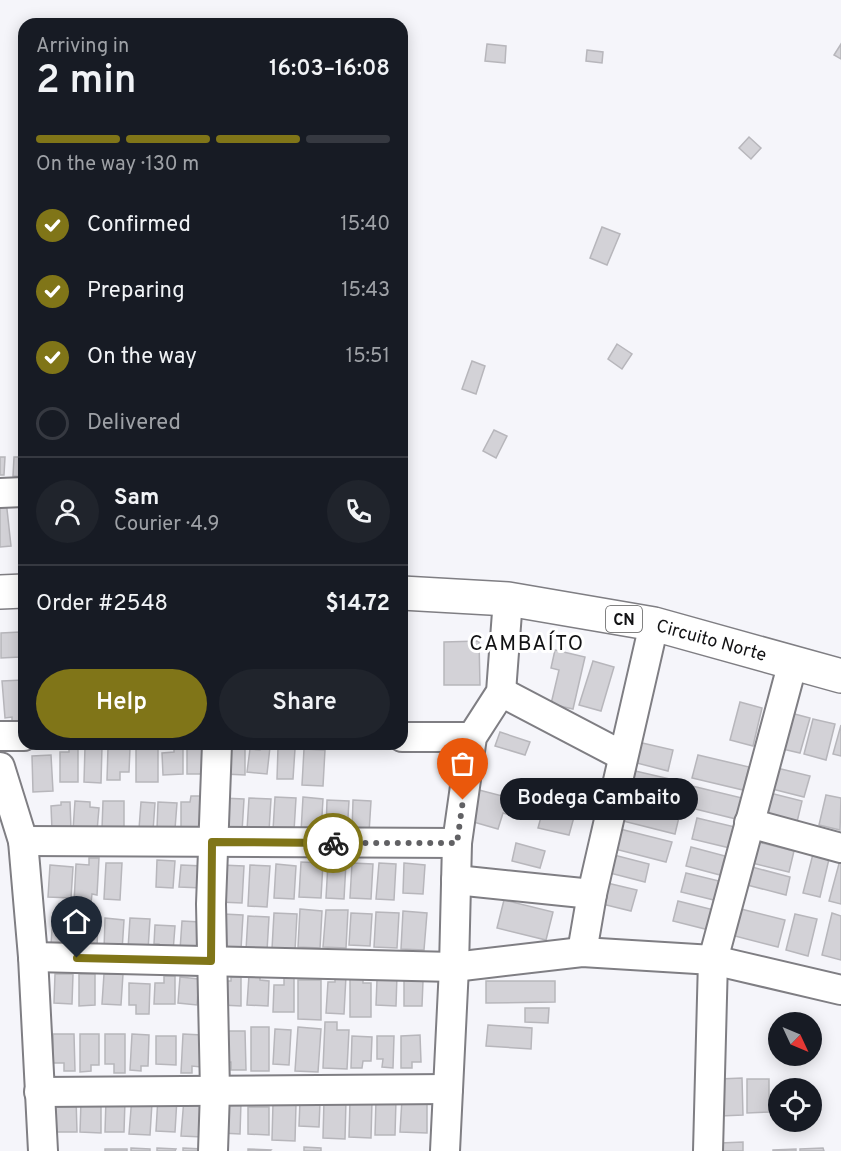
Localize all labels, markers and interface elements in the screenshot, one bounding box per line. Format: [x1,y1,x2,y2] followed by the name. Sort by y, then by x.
[36,34,129,60] text: Arriving in
[269,56,390,83] text: 16:03–16:08
[36,58,137,107] text: 2 min
[36,152,199,178] text: On the way · 130 m
[36,209,69,242] icon: check
[87,212,191,239] text: Confirmed
[340,212,390,238] text: 15:40
[36,275,69,308] icon: check
[87,278,185,305] text: Preparing
[341,278,390,304] text: 15:43
[36,341,69,374] icon: check
[87,344,197,371] text: On the way
[346,344,390,370] text: 15:51
[87,410,181,437] text: Delivered
[36,480,99,543] button: person
[327,480,390,543] button: phone
[114,485,159,512] text: Sam
[114,512,219,538] text: Courier · 4.9
[36,591,168,618] text: Order #2548
[325,591,390,618] text: $14.72
[606,606,642,632] road number: CN
[653,615,769,668] street label: Circuito Norte
[469,630,585,658] district label: CAMBAÍTO
[36,669,207,738] button: Help
[219,669,390,738] button: Share
[437,738,488,800] pin
[446,747,479,780] icon: bag
[499,779,697,821] callout: Bodega Cambaito
[517,786,681,812] text: Bodega Cambaito
[303,813,363,873] courier
[317,827,350,860] icon: bike
[51,896,102,958] pin
[60,905,93,938] icon: home
[768,1012,822,1066] north arrow
[768,1012,822,1132] map controls
[768,1078,822,1132] button: locate

